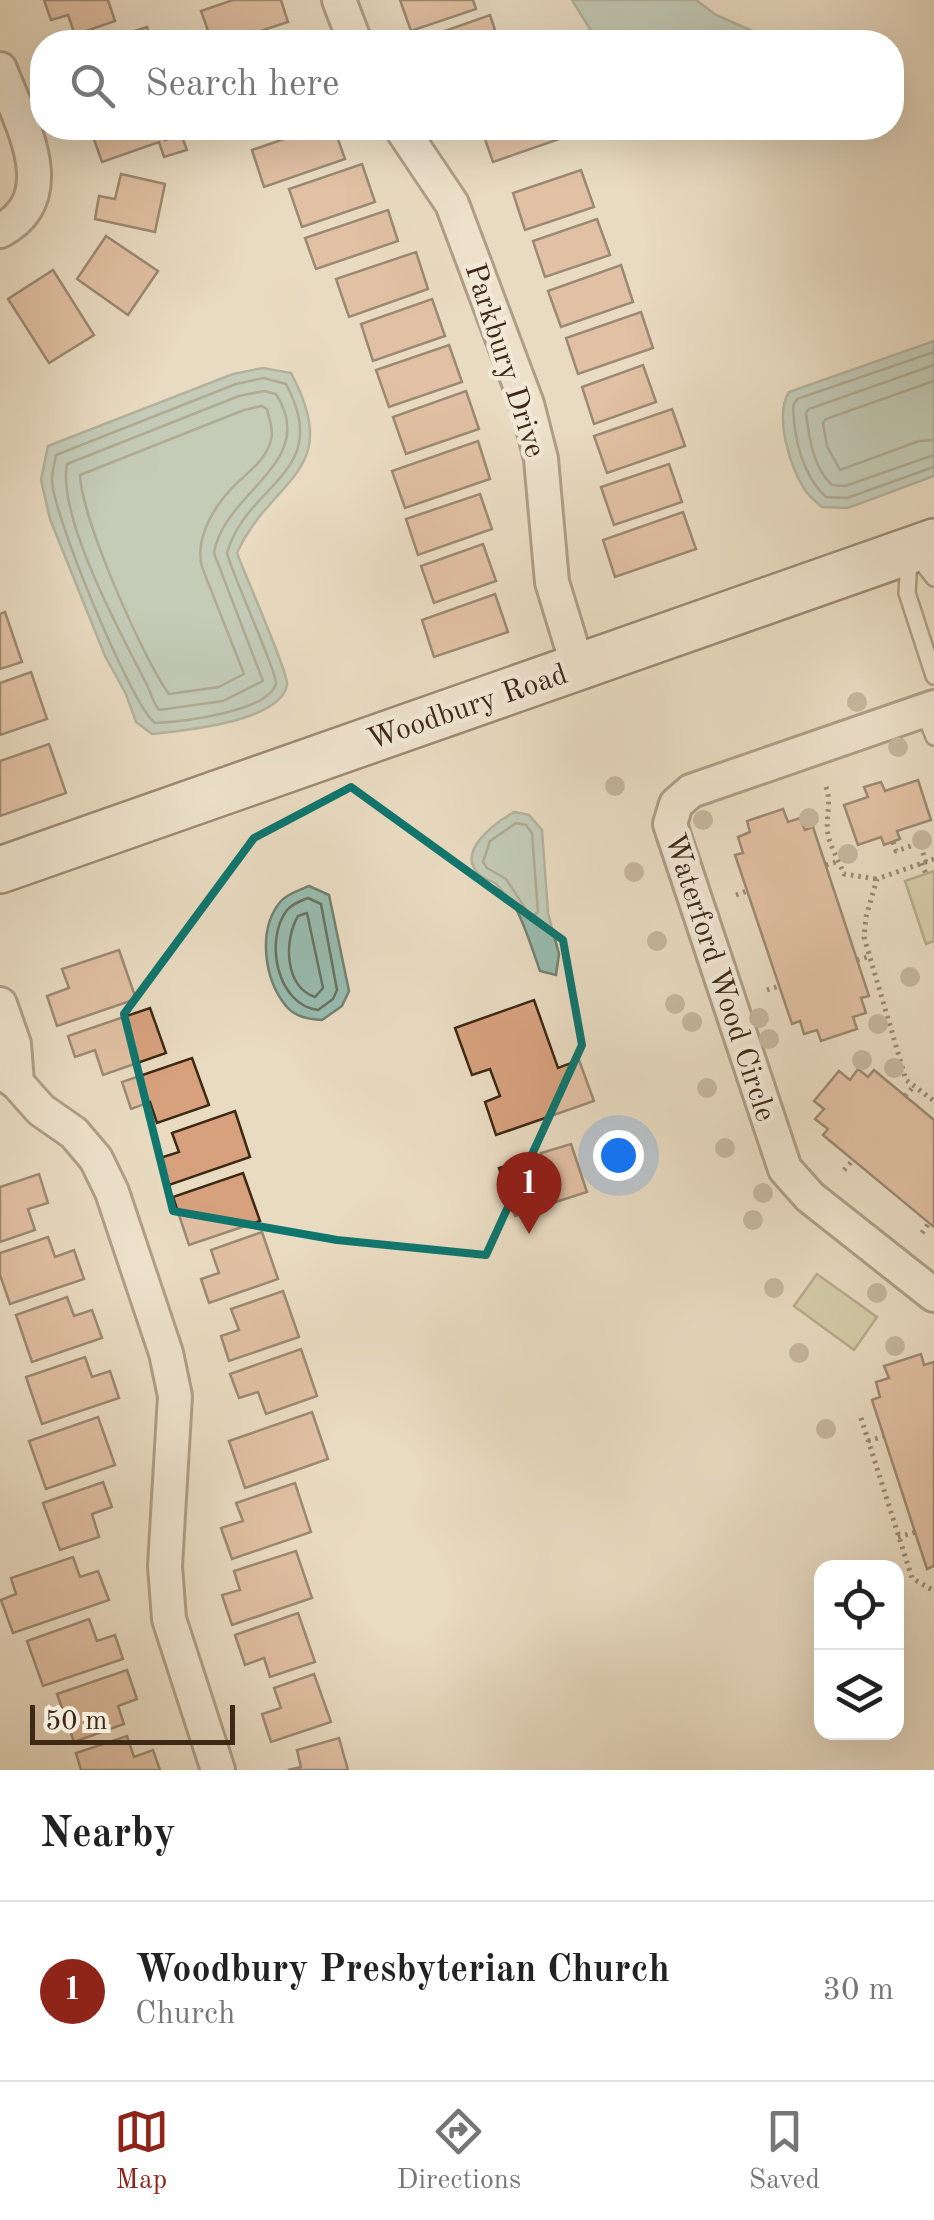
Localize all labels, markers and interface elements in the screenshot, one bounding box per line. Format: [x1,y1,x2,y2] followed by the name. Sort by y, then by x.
[30,30,904,140] search box
[65,58,120,113] icon: search
[145,66,340,104] text: Search here
[459,260,550,461] street label: Parkbury Drive
[364,660,572,756] street label: Woodbury Road
[658,830,780,1125] street label: Waterford Wood Circle
[593,1130,644,1181] your location
[496,1152,562,1234] pin: 1
[814,1560,904,1740] map controls
[814,1560,904,1650] button: locate
[814,1650,904,1740] button: layers
[30,1700,235,1744] scale bar
[45,1708,108,1736] text: 50 m
[40,1814,176,1856] text: Nearby
[135,1952,670,1990] text: Woodbury Presbyterian Church
[63,1975,82,2007] text: 1
[823,1975,894,2007] text: 30 m
[135,1999,235,2031] text: Church
[114,2104,169,2199] tab: Map
[397,2104,521,2199] tab: Directions
[749,2104,820,2199] tab: Saved

